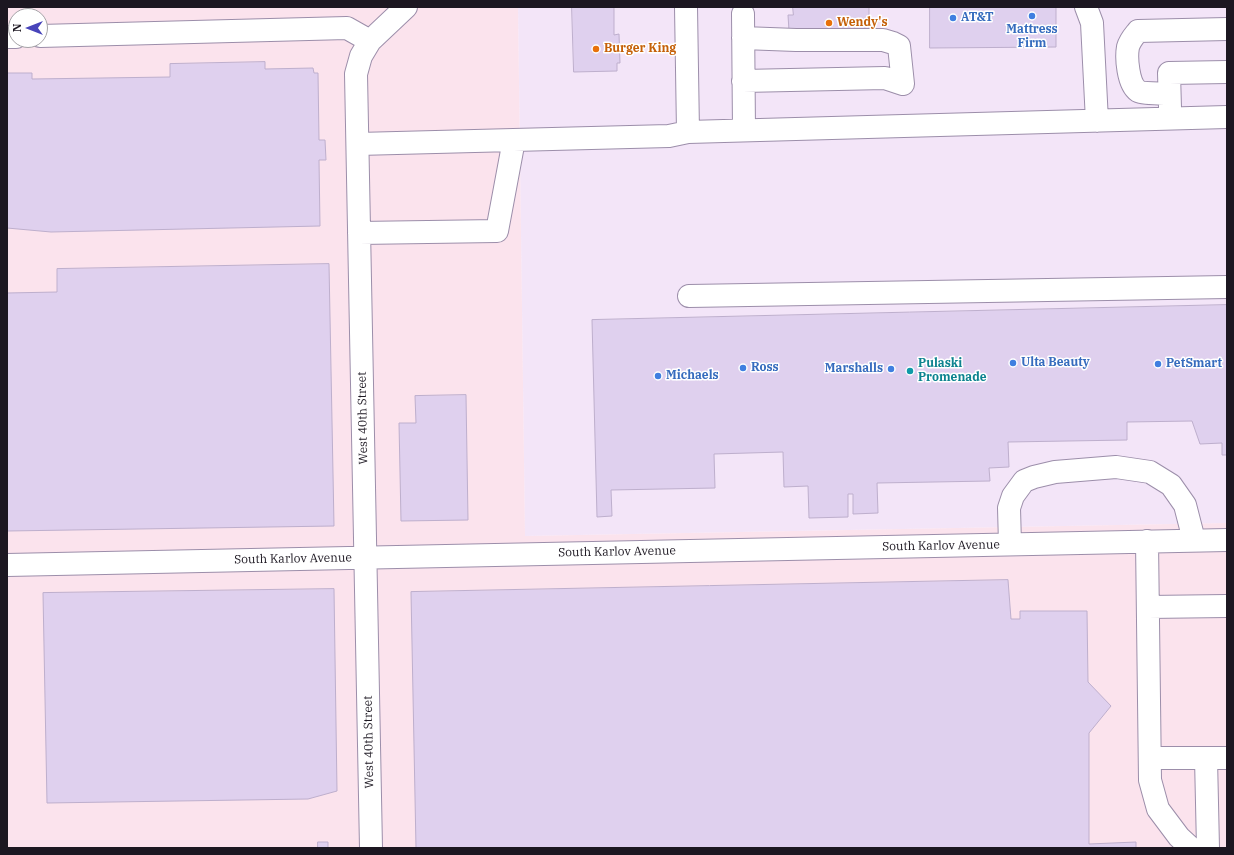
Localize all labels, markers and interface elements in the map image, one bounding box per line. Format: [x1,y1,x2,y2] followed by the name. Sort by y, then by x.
[8,8,48,48] north arrow
[961,11,993,25] place label: AT&T
[1027,11,1037,21] marker: Mattress Firm
[948,13,958,23] marker: AT&T
[837,16,887,30] place label: Wendy's
[824,18,834,28] marker: Wendy's
[1006,23,1058,51] place label: Mattress Firm
[10,24,24,32] text: N
[604,42,676,56] place label: Burger King
[591,44,601,54] marker: Burger King
[1021,356,1090,370] place label: Ulta Beauty
[918,357,987,385] place label: Pulaski Promenade
[1166,357,1222,371] place label: PetSmart
[1008,358,1018,368] marker: Ulta Beauty
[1153,359,1163,369] marker: PetSmart
[751,361,779,375] place label: Ross
[825,362,883,376] place label: Marshalls
[738,363,748,373] marker: Ross
[886,364,896,374] marker: Marshalls
[905,366,915,376] marker: Pulaski Promenade
[666,369,719,383] place label: Michaels
[355,371,371,465] street label: West 40th Street
[653,371,663,381] marker: Michaels
[882,538,1000,554] street label: South Karlov Avenue
[558,544,676,560] street label: South Karlov Avenue
[234,551,352,567] street label: South Karlov Avenue
[361,695,377,789] street label: West 40th Street

